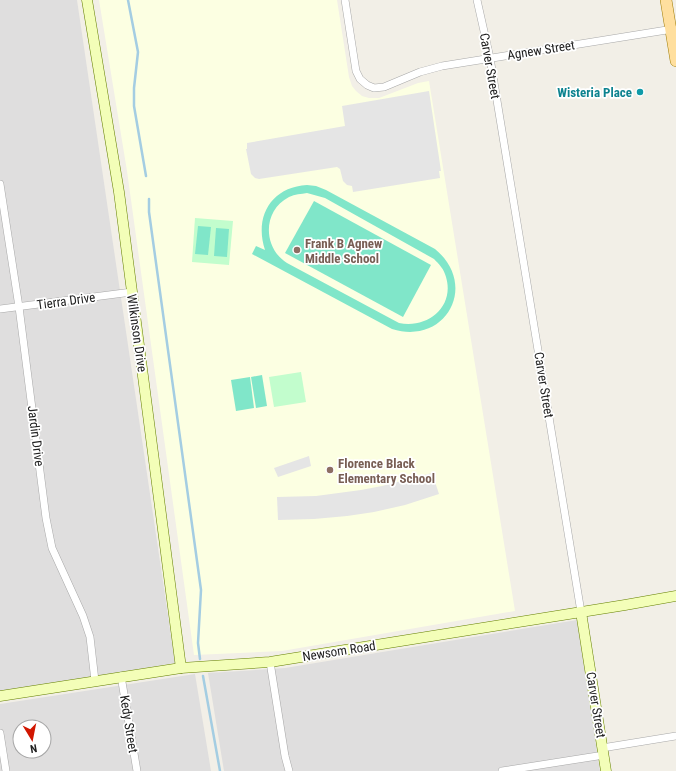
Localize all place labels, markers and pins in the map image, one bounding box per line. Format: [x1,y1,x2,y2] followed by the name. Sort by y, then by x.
[557,85,632,100] place label: Wisteria Place
[635,87,645,97] marker: Wisteria Place
[305,236,382,266] place label: Frank B Agnew Middle School
[292,245,302,255] marker: Frank B Agnew Middle School
[338,456,435,486] place label: Florence Black Elementary School
[325,465,335,475] marker: Florence Black Elementary School

